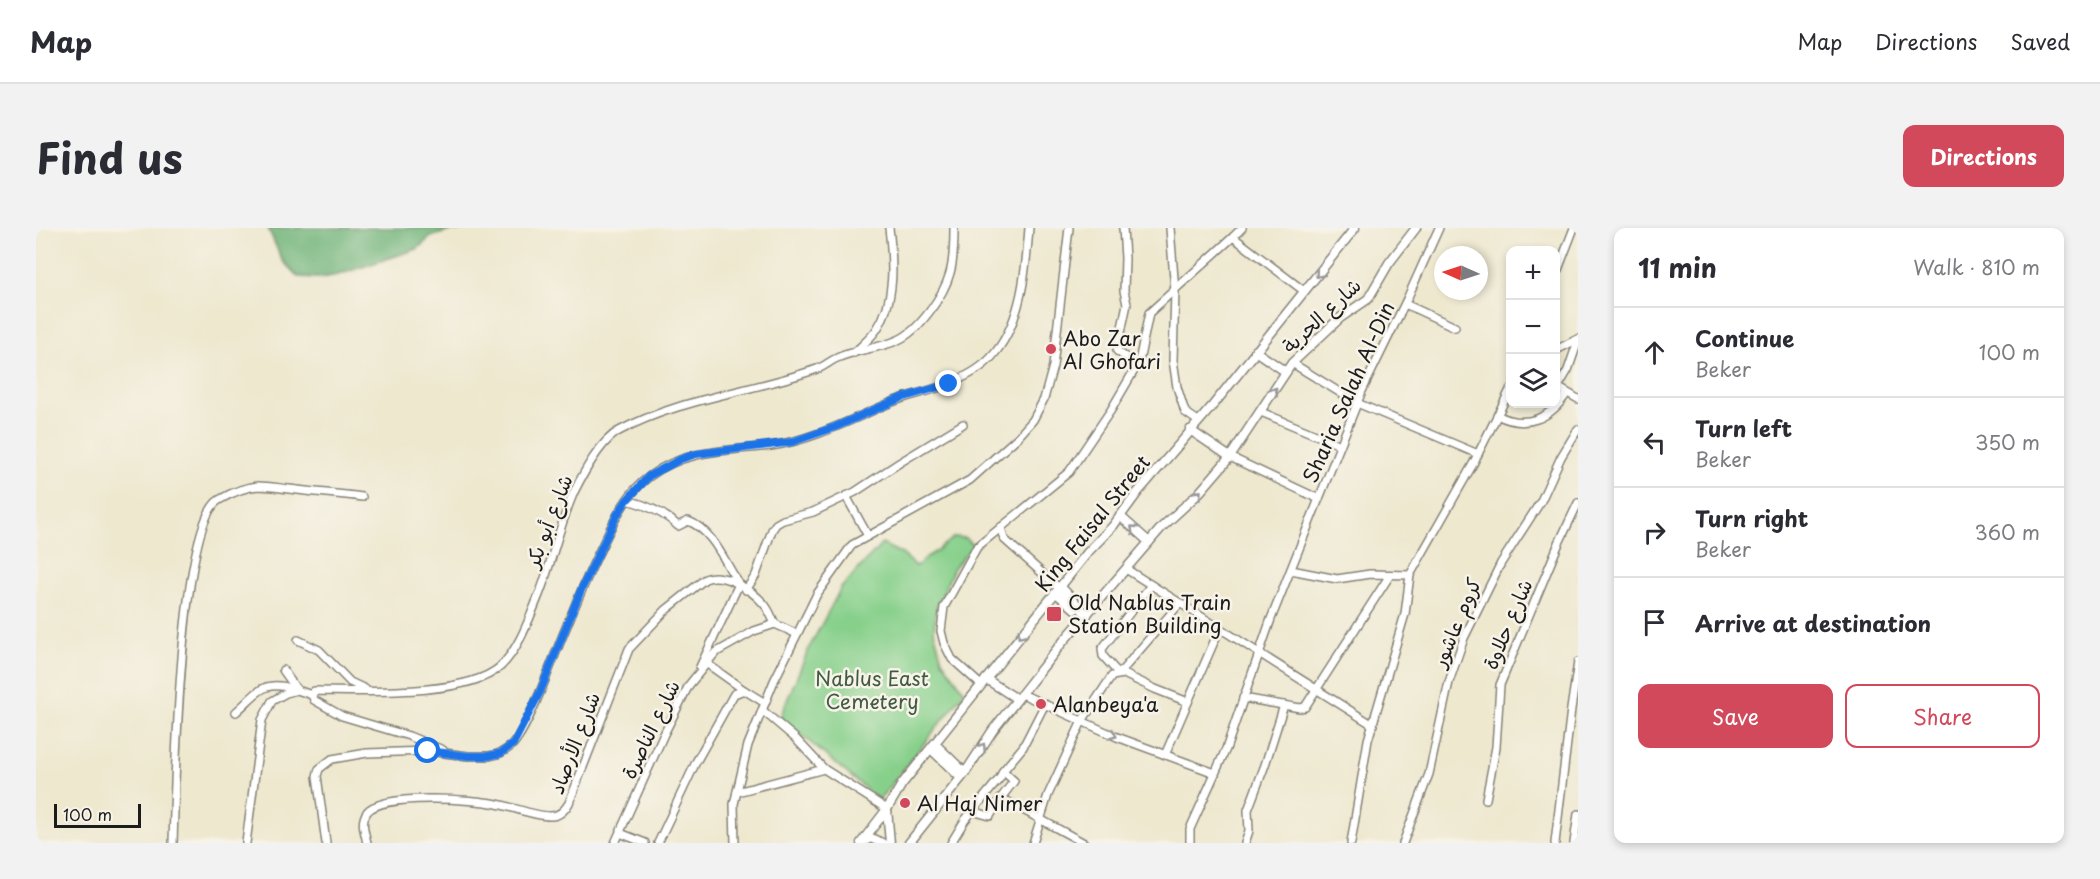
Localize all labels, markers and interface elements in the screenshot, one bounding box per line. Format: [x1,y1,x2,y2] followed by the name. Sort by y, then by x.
[30,20,92,63] text: Map
[1797,25,1842,57] text: Map
[1875,25,1977,57] text: Directions
[2010,25,2070,57] text: Saved
[36,125,183,188] text: Find us
[1903,125,2064,187] button: Directions
[1434,246,1488,300] north arrow
[1506,246,1560,408] map controls
[1506,246,1560,300] button: +
[1638,248,1717,287] text: 11 min
[1913,252,2040,282] text: Walk · 810 m
[1315,267,1326,278] one-way arrow
[1275,270,1367,360] street label: شارع الحرية
[1295,297,1401,487] street label: Sharia Salah Al-Din
[1506,300,1560,354] button: −
[1695,321,1794,354] text: Continue
[1063,323,1161,376] place label: Abo Zar Al Ghofari
[1638,336,1671,369] icon: ahead
[1979,337,2040,367] text: 100 m
[1044,342,1058,356] marker: Abo Zar Al Ghofari
[1506,354,1560,408] button: layers
[1695,354,1751,384] text: Beker
[935,370,961,396] route end
[1267,387,1278,398] one-way arrow
[1695,411,1792,444] text: Turn left
[1638,426,1671,459] icon: left
[1975,427,2040,457] text: 350 m
[1695,444,1751,474] text: Beker
[1027,448,1157,598] street label: King Faisal Street
[516,470,579,574] street label: شارع أبو بكر
[1191,490,1202,500] one-way arrow
[1695,501,1808,534] text: Turn right
[1638,516,1671,549] icon: right
[1974,517,2040,547] text: 360 m
[1131,525,1141,536] one-way arrow
[1695,534,1751,564] text: Beker
[1423,573,1490,674] street label: كروم عاشور
[1475,574,1539,674] street label: شارع حلاوة
[1068,587,1231,640] place label: Old Nablus Train Station Building
[1045,605,1063,623] marker: Old Nablus Train Station Building
[1638,606,1671,639] icon: arrive
[1695,606,1931,639] text: Arrive at destination
[1018,628,1029,639] one-way arrow
[815,663,929,716] park label: Nablus East Cemetery
[613,674,687,784] street label: شارع الناصرة
[1638,684,1833,748] button: Save
[1845,684,2040,748] button: Share
[541,688,607,798] street label: شارع الأرصاد
[1053,689,1159,719] place label: Alanbeya'a
[1034,697,1048,711] marker: Alanbeya'a
[1107,728,1118,740] one-way arrow
[414,737,440,763] route start
[975,742,986,753] one-way arrow
[917,788,1043,818] place label: Al Haj Nimer
[898,796,912,810] marker: Al Haj Nimer
[54,801,141,828] scale bar
[63,802,112,826] text: 100 m

